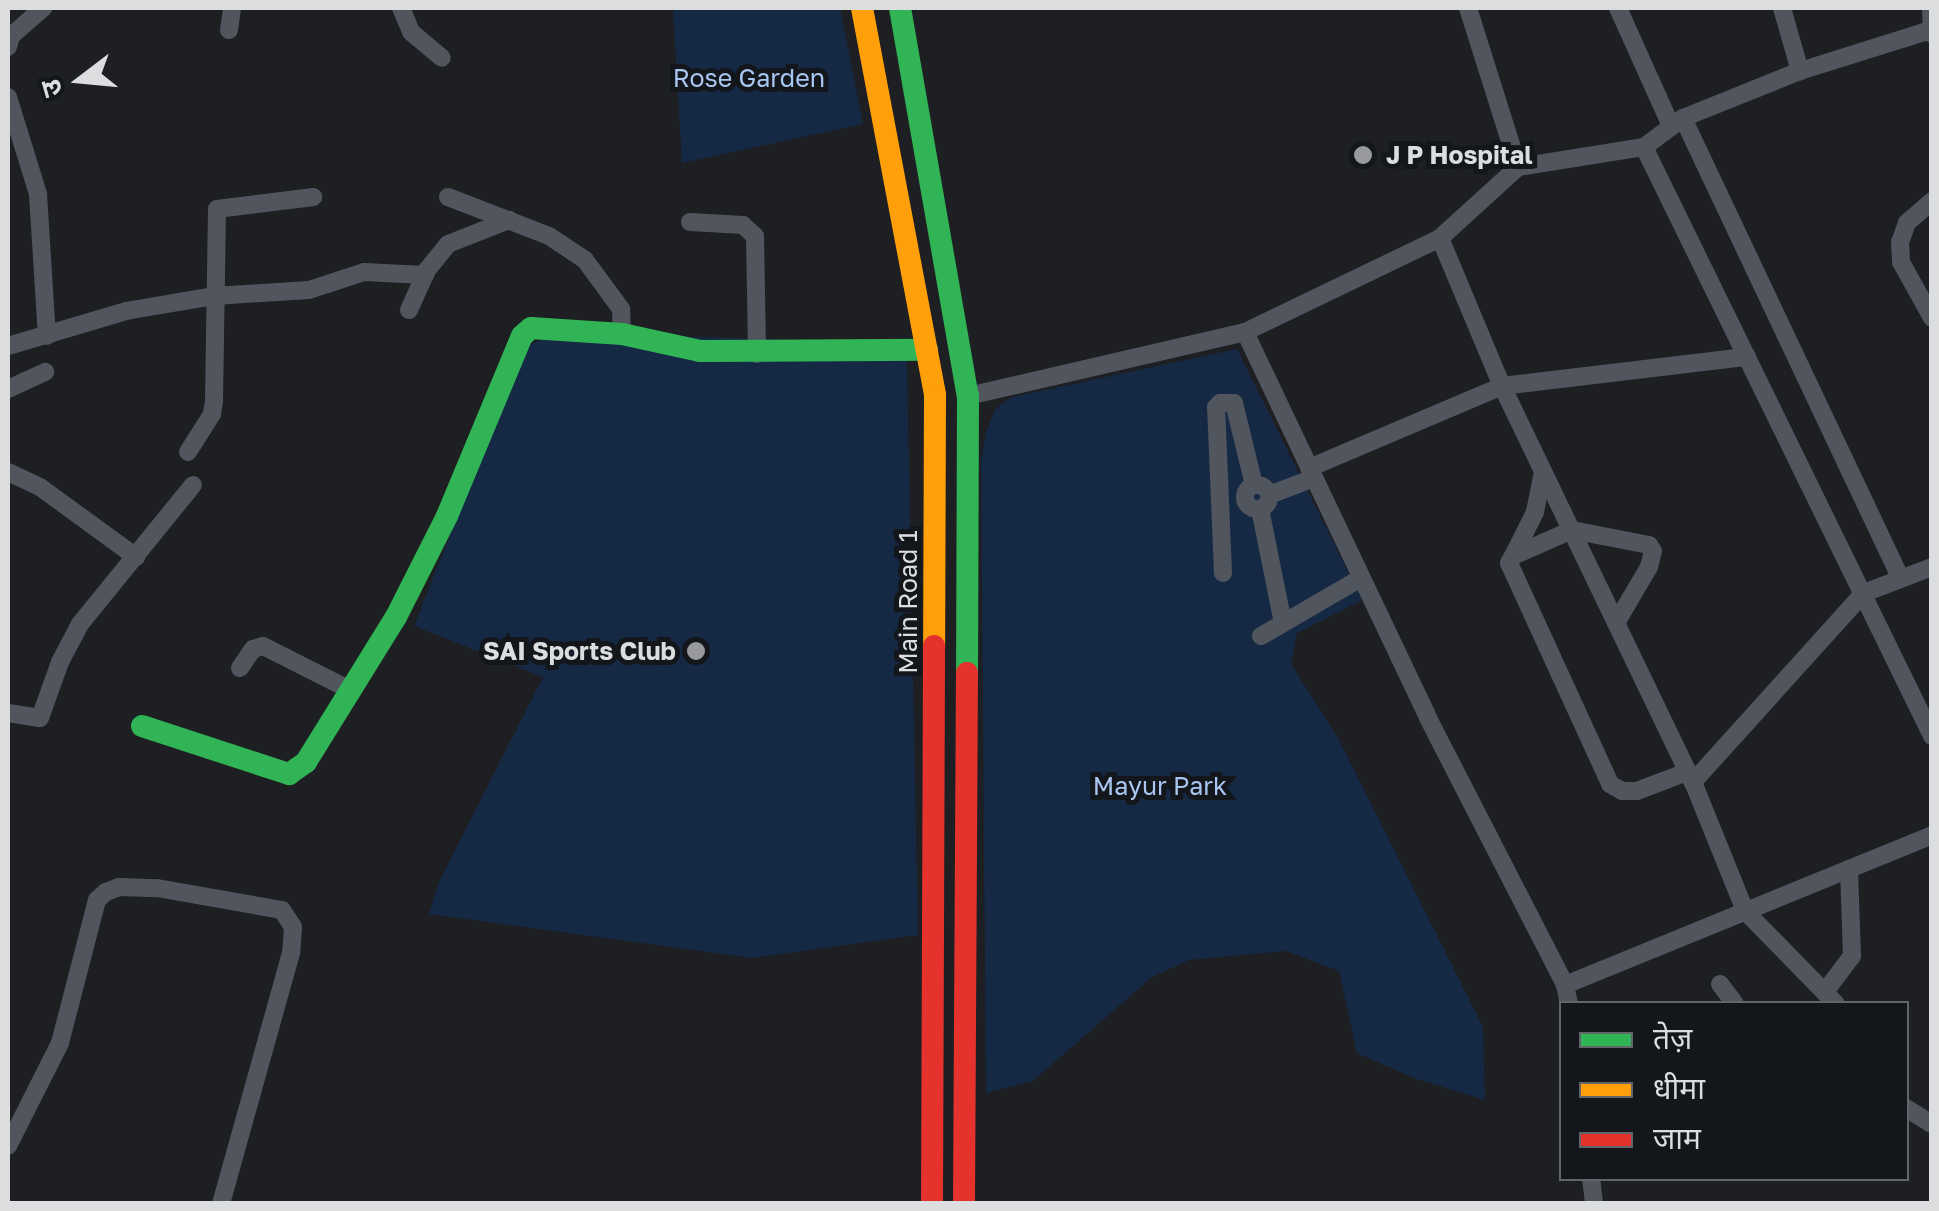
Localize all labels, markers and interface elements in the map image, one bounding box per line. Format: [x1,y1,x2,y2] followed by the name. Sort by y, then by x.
[30,30,130,130] north arrow
[673,63,825,93] park label: Rose Garden
[33,76,69,101] text: उ
[1386,140,1533,170] place label: J P Hospital
[1350,142,1376,168] marker: J P Hospital
[893,530,923,674] street label: Main Road 1
[483,636,676,666] place label: SAI Sports Club
[685,640,707,662] marker: SAI Sports Club
[1093,771,1227,801] park label: Mayur Park
[1559,1001,1909,1181] legend
[1653,1020,1692,1056] text: तेज़
[1653,1070,1705,1106] text: धीमा
[1653,1120,1701,1156] text: जाम

